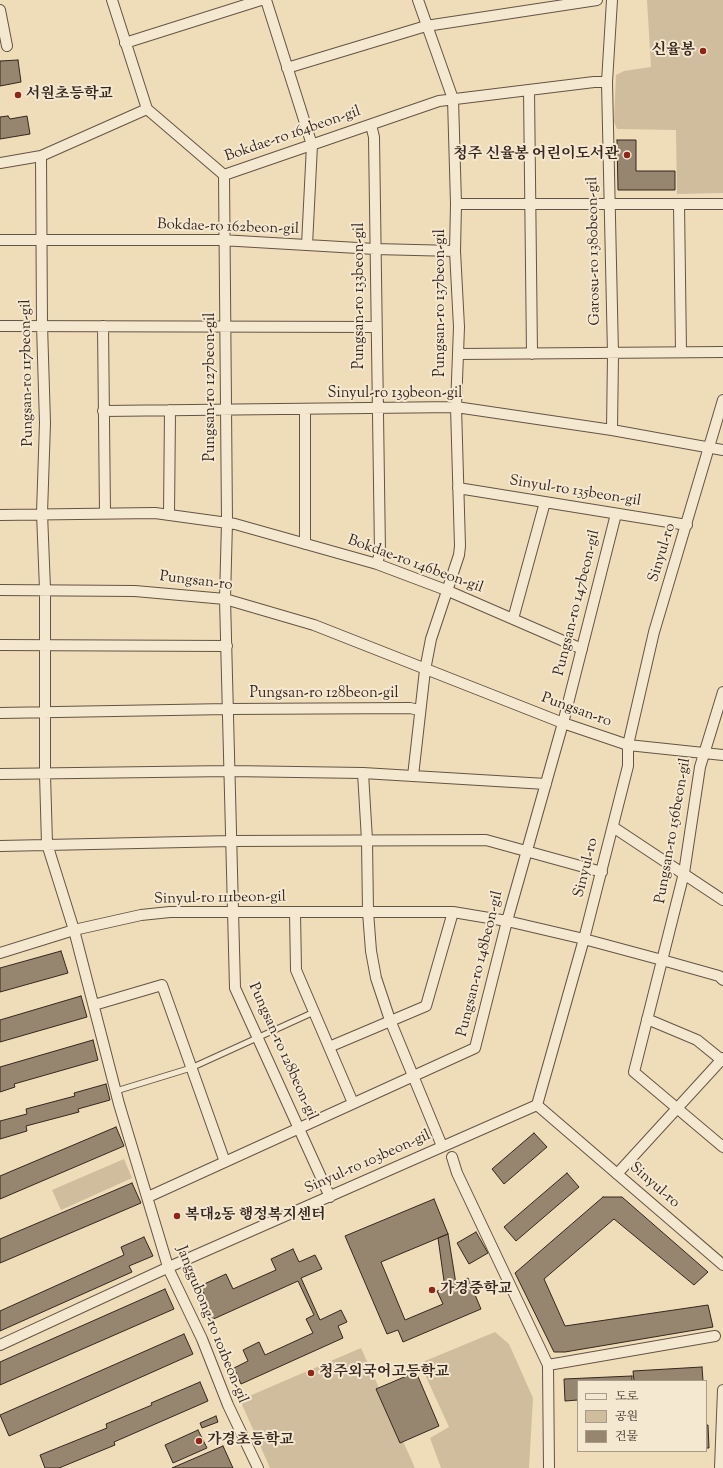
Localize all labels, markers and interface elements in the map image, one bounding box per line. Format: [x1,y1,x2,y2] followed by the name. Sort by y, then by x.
[652,42,695,60] place label: 신율봉
[698,46,708,56] marker: 신율봉
[26,86,113,104] place label: 서원초등학교
[13,90,23,100] marker: 서원초등학교
[223,103,363,167] street label: Bokdae-ro 164beon-gil
[453,146,619,164] place label: 청주 신율봉 어린이도서관
[622,150,632,160] marker: 청주 신율봉 어린이도서관
[585,176,605,326] street label: Garosu-ro 1380beon-gil
[157,217,299,239] street label: Bokdae-ro 162beon-gil
[351,223,369,369] street label: Pungsan-ro 133beon-gil
[432,229,450,377] street label: Pungsan-ro 137beon-gil
[18,299,38,447] street label: Pungsan-ro 117beon-gil
[202,312,220,462] street label: Pungsan-ro 127beon-gil
[327,385,463,403] street label: Sinyul-ro 139beon-gil
[508,473,642,511] street label: Sinyul-ro 135beon-gil
[646,521,680,585] street label: Sinyul-ro
[551,528,605,678] street label: Pungsan-ro 147beon-gil
[345,532,485,598] street label: Bokdae-ro 146beon-gil
[158,569,234,595] street label: Pungsan-ro
[249,685,399,703] street label: Pungsan-ro 128beon-gil
[538,690,614,732] street label: Pungsan-ro
[652,757,696,905] street label: Pungsan-ro 156beon-gil
[571,836,603,900] street label: Sinyul-ro
[154,889,286,909] street label: Sinyul-ro 111beon-gil
[454,889,508,1039] street label: Pungsan-ro 148beon-gil
[243,980,321,1124] street label: Pungsan-ro 128beon-gil
[302,1127,434,1199] street label: Sinyul-ro 103beon-gil
[625,1159,683,1213] street label: Sinyul-ro
[185,1207,326,1225] place label: 복대2동 행정복지센터
[172,1211,182,1221] marker: 복대2동 행정복지센터
[171,1244,251,1406] street label: Janggubong-ro 101beon-gil
[440,1281,512,1299] place label: 가경중학교
[427,1285,437,1295] marker: 가경중학교
[319,1364,449,1382] place label: 청주외국어고등학교
[306,1368,316,1378] marker: 청주외국어고등학교
[577,1380,707,1452] legend
[615,1388,638,1406] text: 도로
[615,1408,638,1426] text: 공원
[615,1428,638,1446] text: 건물
[207,1432,294,1450] place label: 가경초등학교
[194,1436,204,1446] marker: 가경초등학교

